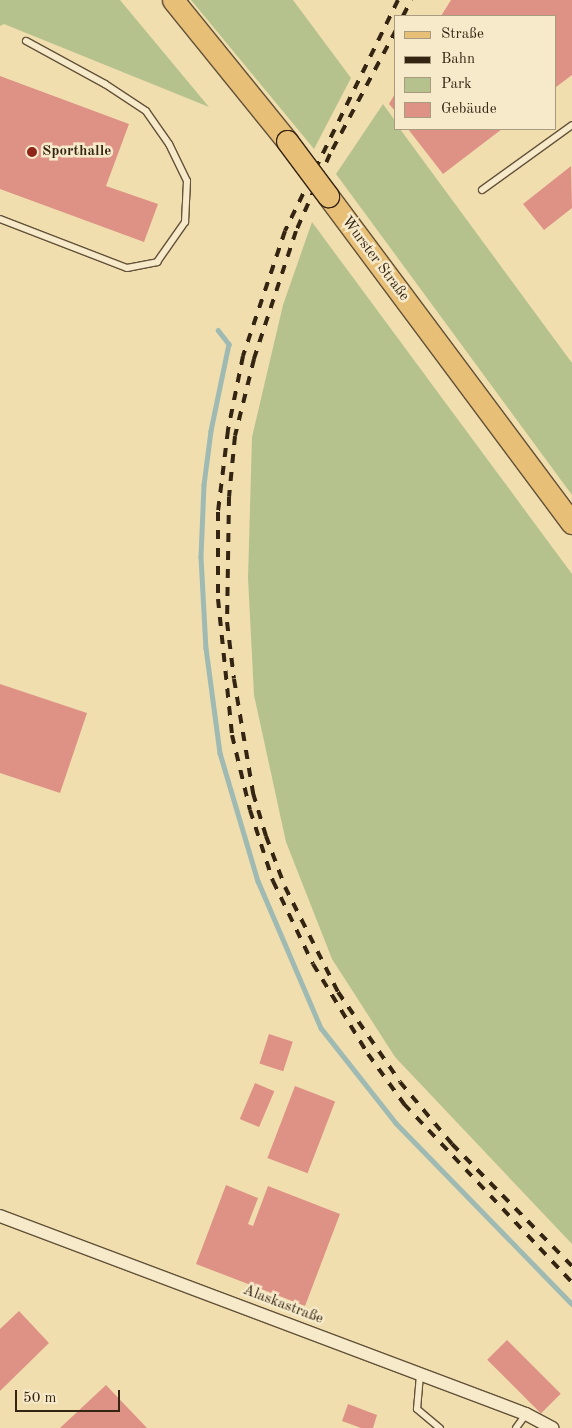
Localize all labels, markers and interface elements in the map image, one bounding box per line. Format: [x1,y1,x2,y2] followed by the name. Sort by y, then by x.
[394,15,557,130] legend
[441,27,484,42] text: Straße
[441,52,475,67] text: Bahn
[441,77,472,92] text: Park
[441,102,497,117] text: Gebäude
[42,143,111,161] place label: Sporthalle
[26,146,38,158] marker: Sporthalle
[337,213,413,305] street label: Wurster Straße
[240,1281,326,1329] street label: Alaskastraße
[18,1380,122,1412] scale bar
[23,1391,57,1406] text: 50 m

